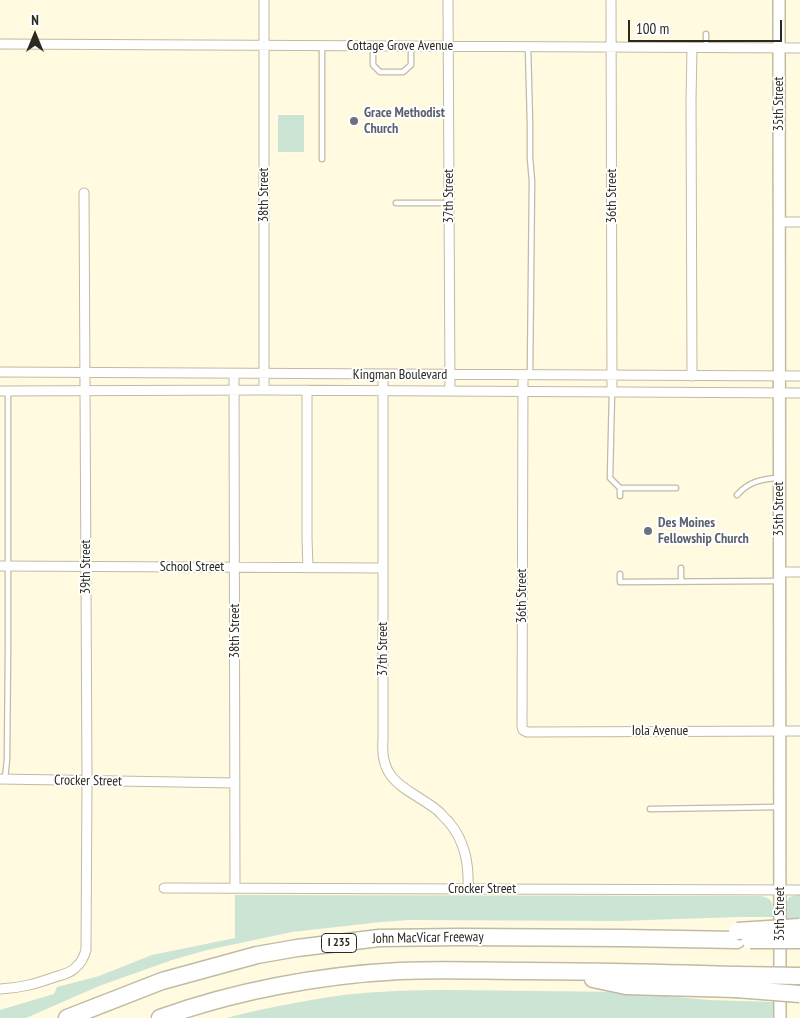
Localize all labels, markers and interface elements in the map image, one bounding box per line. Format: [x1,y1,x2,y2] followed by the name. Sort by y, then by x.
[10,10,60,60] north arrow
[630,10,784,42] scale bar
[31,11,39,29] text: N
[636,19,669,38] text: 100 m
[347,38,453,54] street label: Cottage Grove Avenue
[771,77,787,131] street label: 35th Street
[364,105,445,138] place label: Grace Methodist Church
[348,115,360,127] marker: Grace Methodist Church
[256,168,272,222] street label: 38th Street
[441,169,457,223] street label: 37th Street
[604,169,620,223] street label: 36th Street
[353,367,447,383] street label: Kingman Boulevard
[771,482,787,536] street label: 35th Street
[658,515,749,548] place label: Des Moines Fellowship Church
[642,525,654,537] marker: Des Moines Fellowship Church
[78,540,94,594] street label: 39th Street
[160,559,224,575] street label: School Street
[514,569,530,623] street label: 36th Street
[227,604,243,658] street label: 38th Street
[375,622,391,676] street label: 37th Street
[632,723,688,739] street label: Iola Avenue
[54,772,122,790] street label: Crocker Street
[448,881,516,897] street label: Crocker Street
[772,887,788,941] street label: 35th Street
[372,929,484,947] street label: John MacVicar Freeway
[322,934,356,952] road number: I 235

